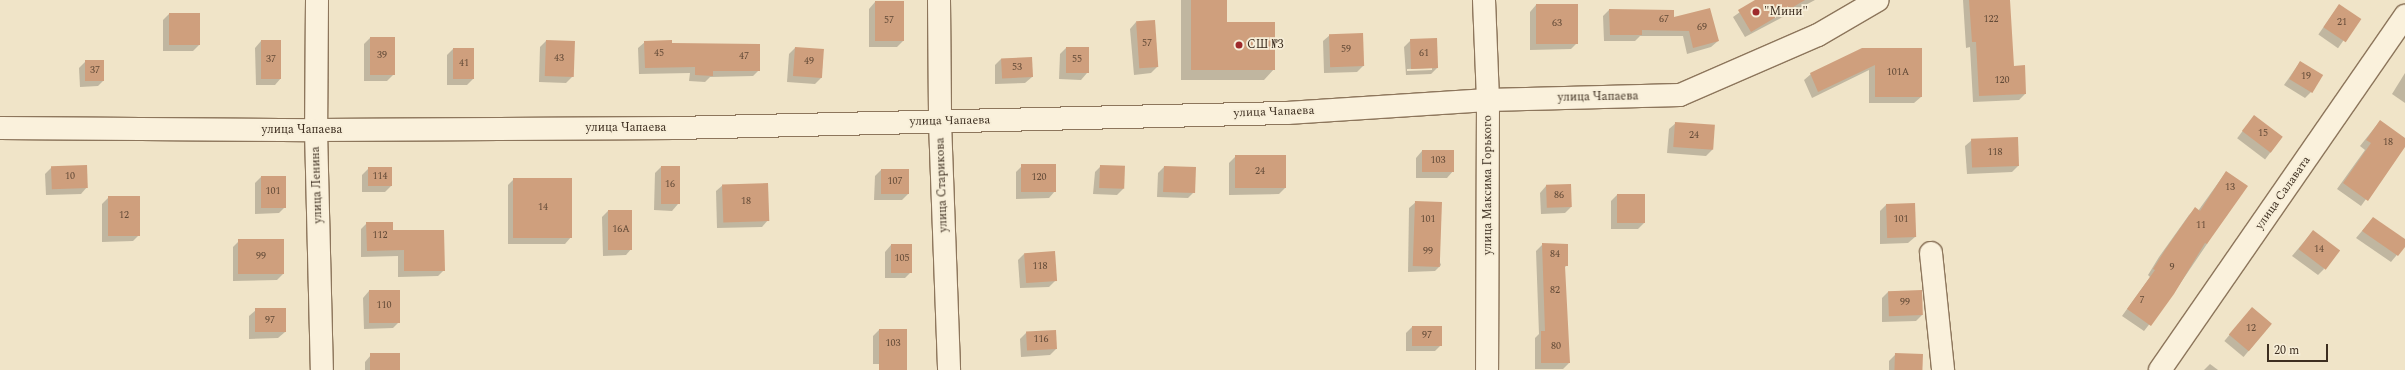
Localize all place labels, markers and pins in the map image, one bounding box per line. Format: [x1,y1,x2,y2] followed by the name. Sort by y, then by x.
[1764,5,1808,19] place label: "Мини"
[1751,7,1761,17] marker: "Мини"
[1247,38,1283,52] place label: СШ №3
[1234,40,1244,50] marker: СШ №3

